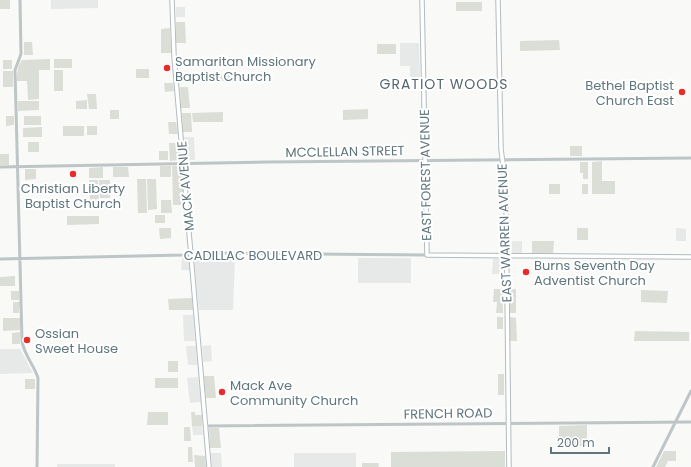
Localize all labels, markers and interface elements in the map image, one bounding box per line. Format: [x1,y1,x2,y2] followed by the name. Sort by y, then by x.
[175,52,316,86] place label: Samaritan Missionary Baptist Church
[162,63,172,73] marker: Samaritan Missionary Baptist Church
[380,74,508,94] district label: GRATIOT WOODS
[585,76,674,110] place label: Bethel Baptist Church East
[677,87,687,97] marker: Bethel Baptist Church East
[415,109,436,241] street label: EAST FOREST AVENUE
[172,140,199,232] street label: MACK AVENUE
[285,141,405,162] street label: MCCLELLAN STREET
[493,163,516,303] street label: EAST WARREN AVENUE
[68,169,78,179] marker: Christian Liberty Baptist Church
[21,179,126,213] place label: Christian Liberty Baptist Church
[184,246,322,265] street label: CADILLAC BOULEVARD
[534,256,656,290] place label: Burns Seventh Day Adventist Church
[521,267,531,277] marker: Burns Seventh Day Adventist Church
[35,324,118,358] place label: Ossian Sweet House
[22,335,32,345] marker: Ossian Sweet House
[230,376,358,410] place label: Mack Ave Community Church
[217,387,227,397] marker: Mack Ave Community Church
[403,403,493,424] street label: FRENCH ROAD
[551,429,609,455] scale bar
[557,434,595,451] text: 200 m

